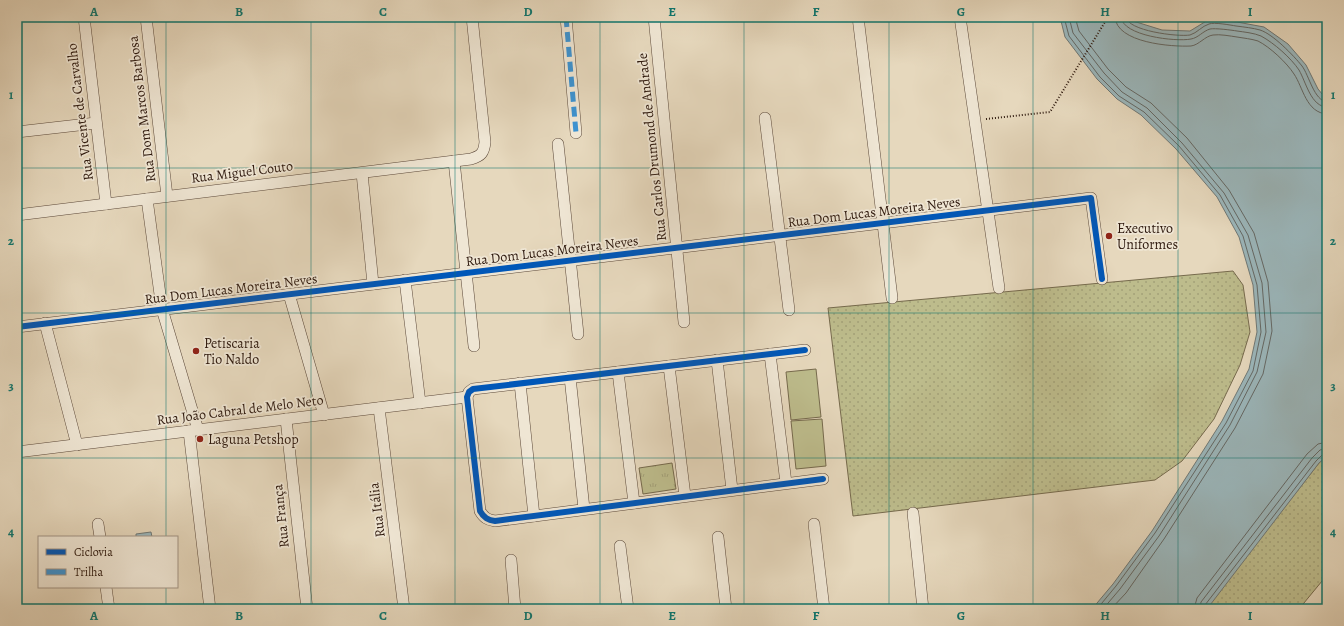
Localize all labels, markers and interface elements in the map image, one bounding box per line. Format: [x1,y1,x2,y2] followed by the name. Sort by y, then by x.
[89,3,99,20] text: A
[235,3,243,20] text: B
[379,3,387,20] text: C
[523,3,533,20] text: D
[668,3,676,20] text: E
[813,3,820,20] text: F
[957,3,965,20] text: G
[1100,3,1110,20] text: H
[1248,3,1253,20] text: I
[124,34,160,183] street label: Rua Dom Marcos Barbosa
[62,42,98,182] street label: Rua Vicente de Carvalho
[633,52,671,242] street label: Rua Carlos Drumond de Andrade
[9,86,14,103] text: 1
[1331,86,1336,103] text: 1
[190,156,294,188] street label: Rua Miguel Couto
[786,192,962,232] street label: Rua Dom Lucas Moreira Neves
[1117,219,1178,254] place label: Executivo Uniformes
[464,231,640,271] street label: Rua Dom Lucas Moreira Neves
[1104,231,1114,241] marker: Executivo Uniformes
[8,232,15,249] text: 2
[1330,232,1337,249] text: 2
[143,269,319,309] street label: Rua Dom Lucas Moreira Neves
[204,334,260,369] place label: Petiscaria Tio Naldo
[191,346,201,356] marker: Petiscaria Tio Naldo
[8,377,14,394] text: 3
[1330,377,1336,394] text: 3
[156,390,324,430] street label: Rua João Cabral de Melo Neto
[208,430,299,449] place label: Laguna Petshop
[195,434,205,444] marker: Laguna Petshop
[364,481,390,538] street label: Rua Itália
[268,483,294,549] street label: Rua França
[8,523,14,540] text: 4
[1330,523,1336,540] text: 4
[38,536,178,588] legend
[74,544,113,560] text: Ciclovia
[74,564,104,580] text: Trilha
[89,607,99,624] text: A
[235,607,243,624] text: B
[379,607,387,624] text: C
[523,607,533,624] text: D
[668,607,676,624] text: E
[813,607,820,624] text: F
[957,607,965,624] text: G
[1100,607,1110,624] text: H
[1248,607,1253,624] text: I

